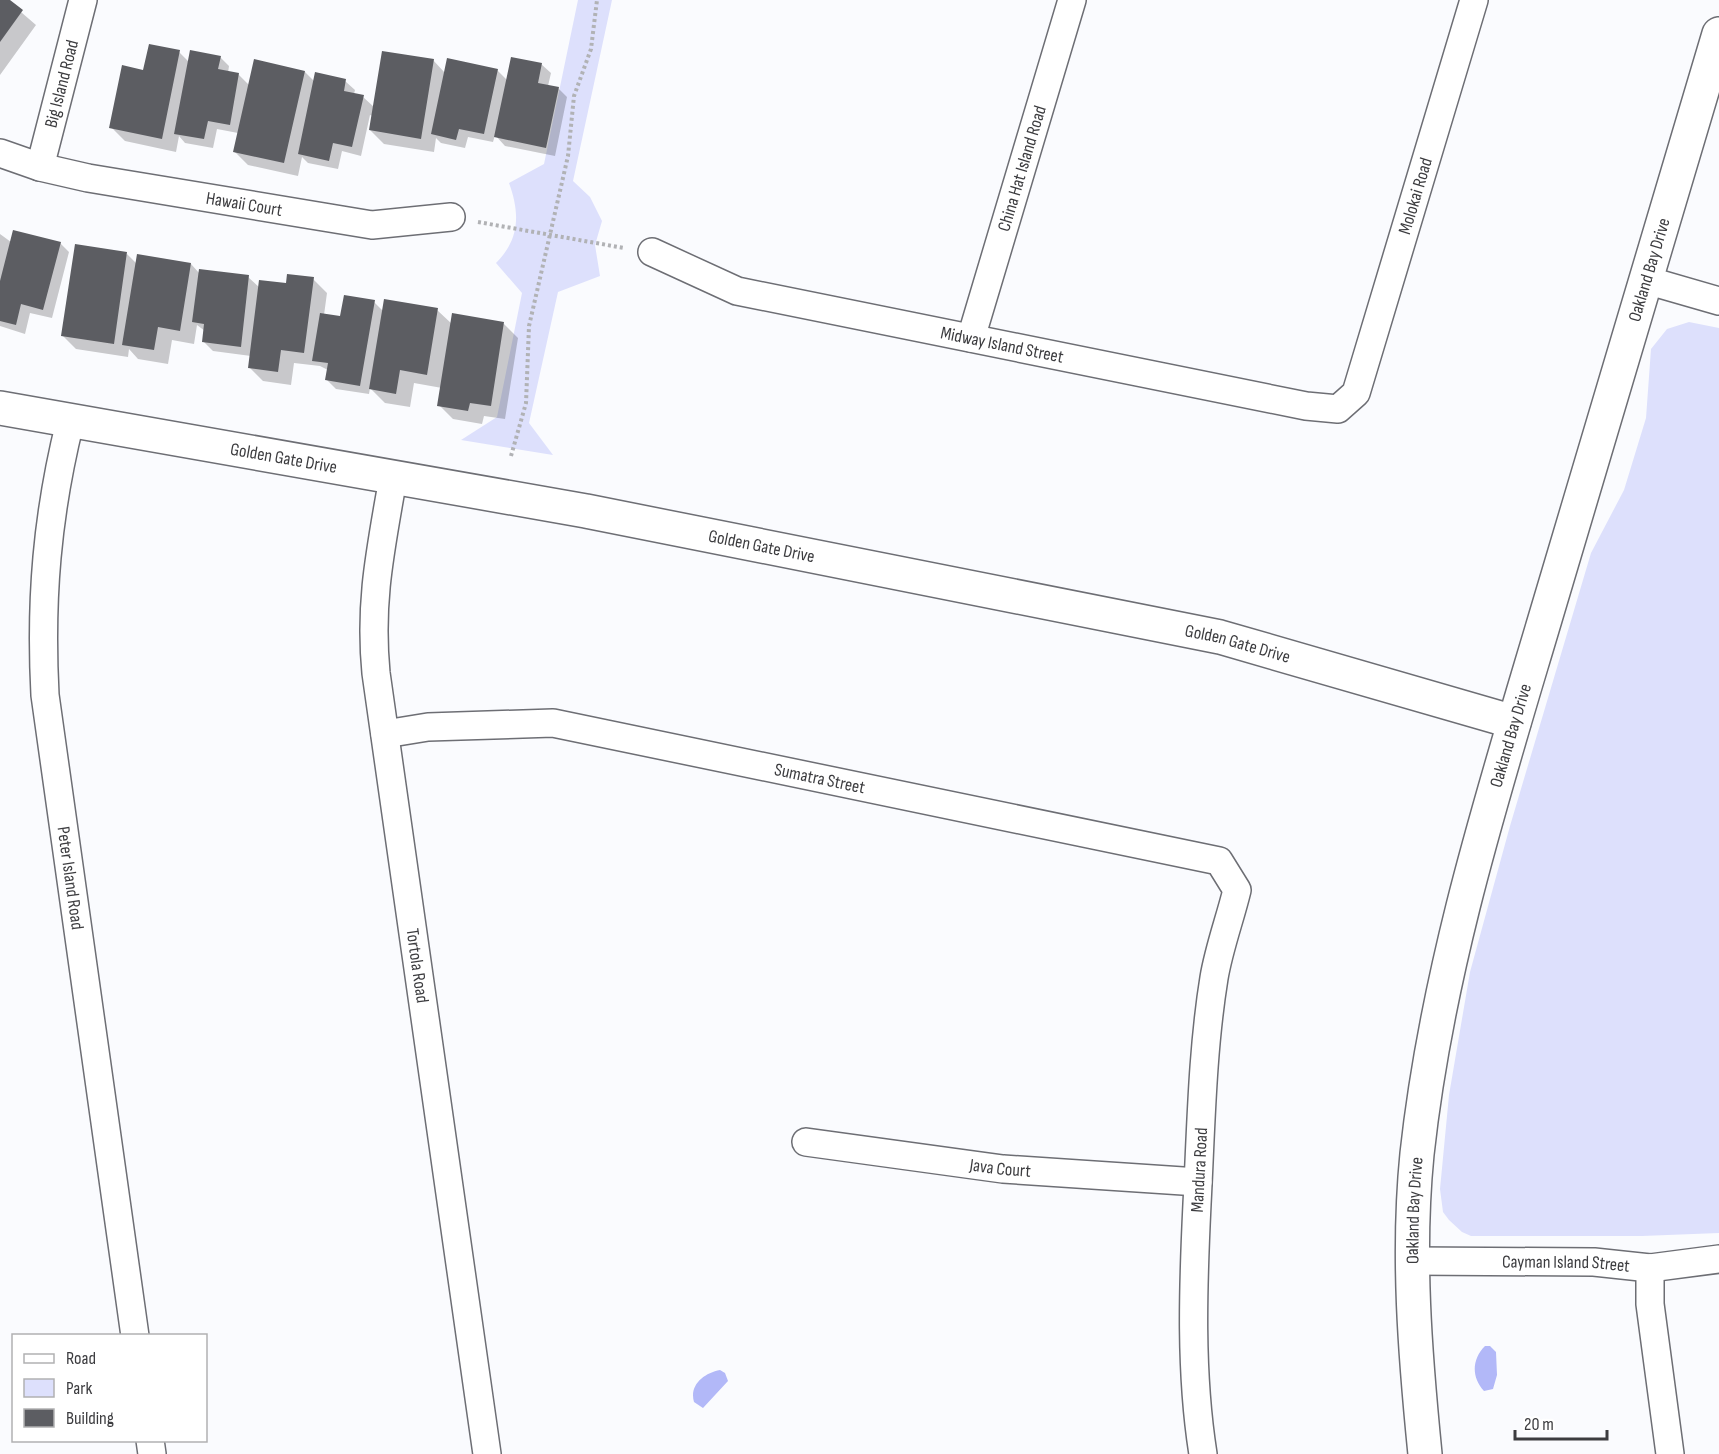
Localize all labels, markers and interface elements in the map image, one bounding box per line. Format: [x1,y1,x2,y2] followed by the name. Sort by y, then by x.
[41,38,83,130] street label: Big Island Road
[993,103,1051,234] street label: China Hat Island Road
[1394,155,1437,237] street label: Molokai Road
[205,188,284,221] street label: Hawaii Court
[1624,215,1675,324] street label: Oakland Bay Drive
[939,322,1066,368] street label: Midway Island Street
[229,439,339,478] street label: Golden Gate Drive
[706,526,817,567] street label: Golden Gate Drive
[1183,620,1293,668] street label: Golden Gate Drive
[1486,681,1536,790] street label: Oakland Bay Drive
[772,759,867,798] street label: Sumatra Street
[53,825,88,931] street label: Peter Island Road
[401,927,433,1004] street label: Tortola Road
[1187,1127,1212,1213] street label: Mandura Road
[967,1154,1032,1182] street label: Java Court
[1402,1156,1428,1264] street label: Oakland Bay Drive
[1502,1251,1631,1277] street label: Cayman Island Street
[12,1334,207,1442] legend
[66,1348,96,1369] text: Road
[66,1378,92,1399] text: Park
[1515,1403,1606,1441] scale bar
[66,1408,114,1429] text: Building
[1524,1414,1554,1435] text: 20 m

